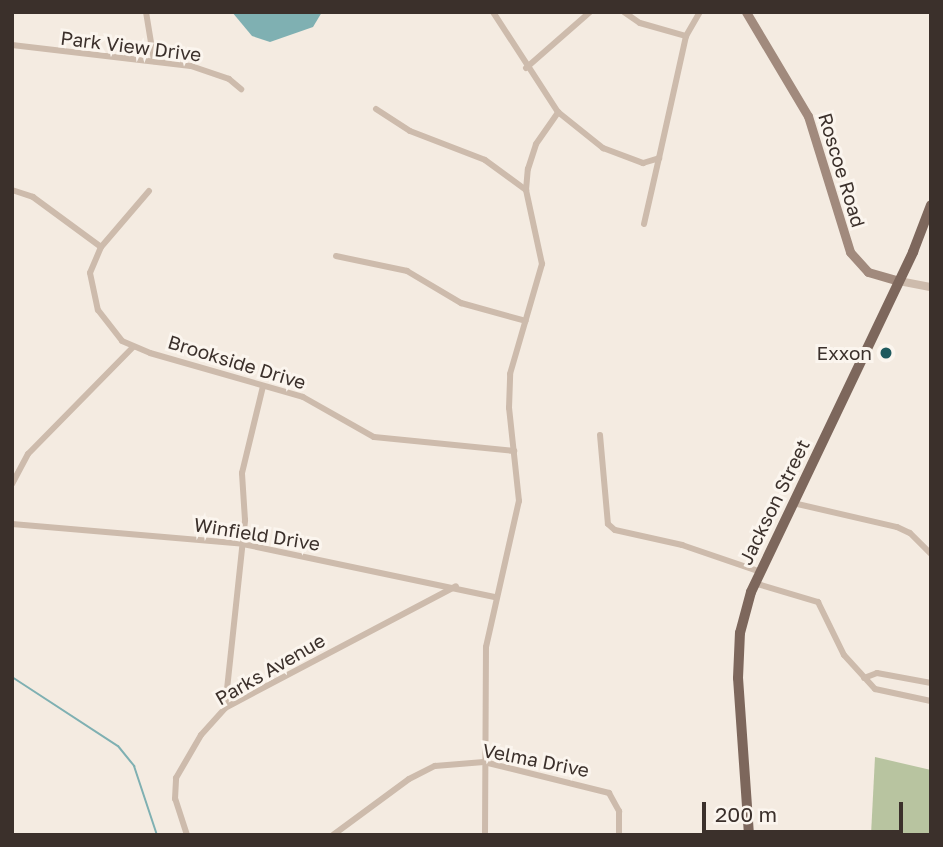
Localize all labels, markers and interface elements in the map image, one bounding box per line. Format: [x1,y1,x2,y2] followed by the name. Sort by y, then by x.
[59,26,203,66] street label: Park View Drive
[814,110,870,230] street label: Roscoe Road
[165,330,309,394] street label: Brookside Drive
[817,342,872,364] place label: Exxon
[878,345,894,361] marker: Exxon
[734,436,814,568] street label: Jackson Street
[192,513,322,555] street label: Winfield Drive
[211,628,329,710] street label: Parks Avenue
[481,738,591,782] street label: Velma Drive
[705,788,906,832] scale bar
[715,801,777,827] text: 200 m

